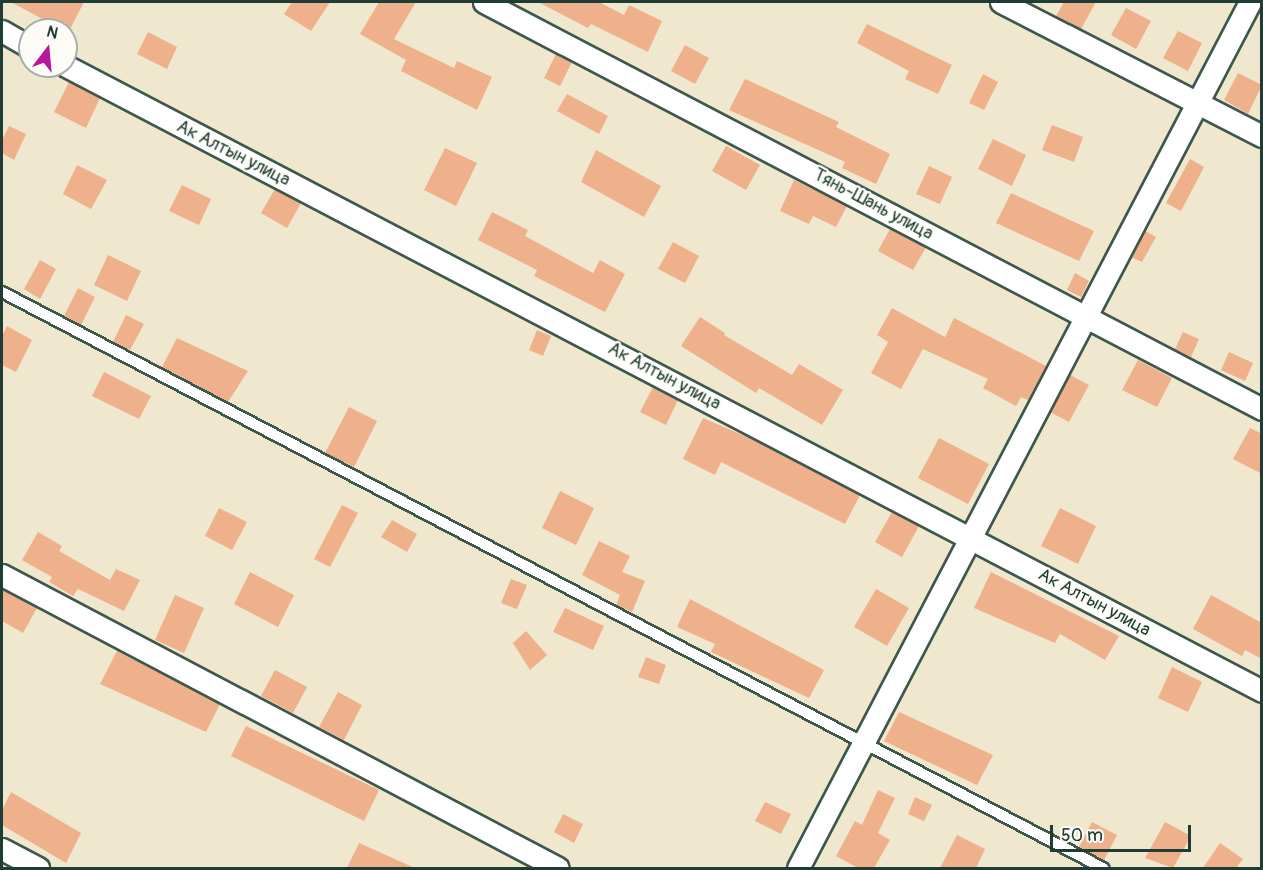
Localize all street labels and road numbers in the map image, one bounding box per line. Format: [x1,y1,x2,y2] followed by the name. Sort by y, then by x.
[173,116,293,192] street label: Ак Алтын улица
[809,164,937,246] street label: Тянь-Шань улица
[604,338,724,416] street label: Ак Алтын улица
[1034,564,1154,642] street label: Ак Алтын улица

